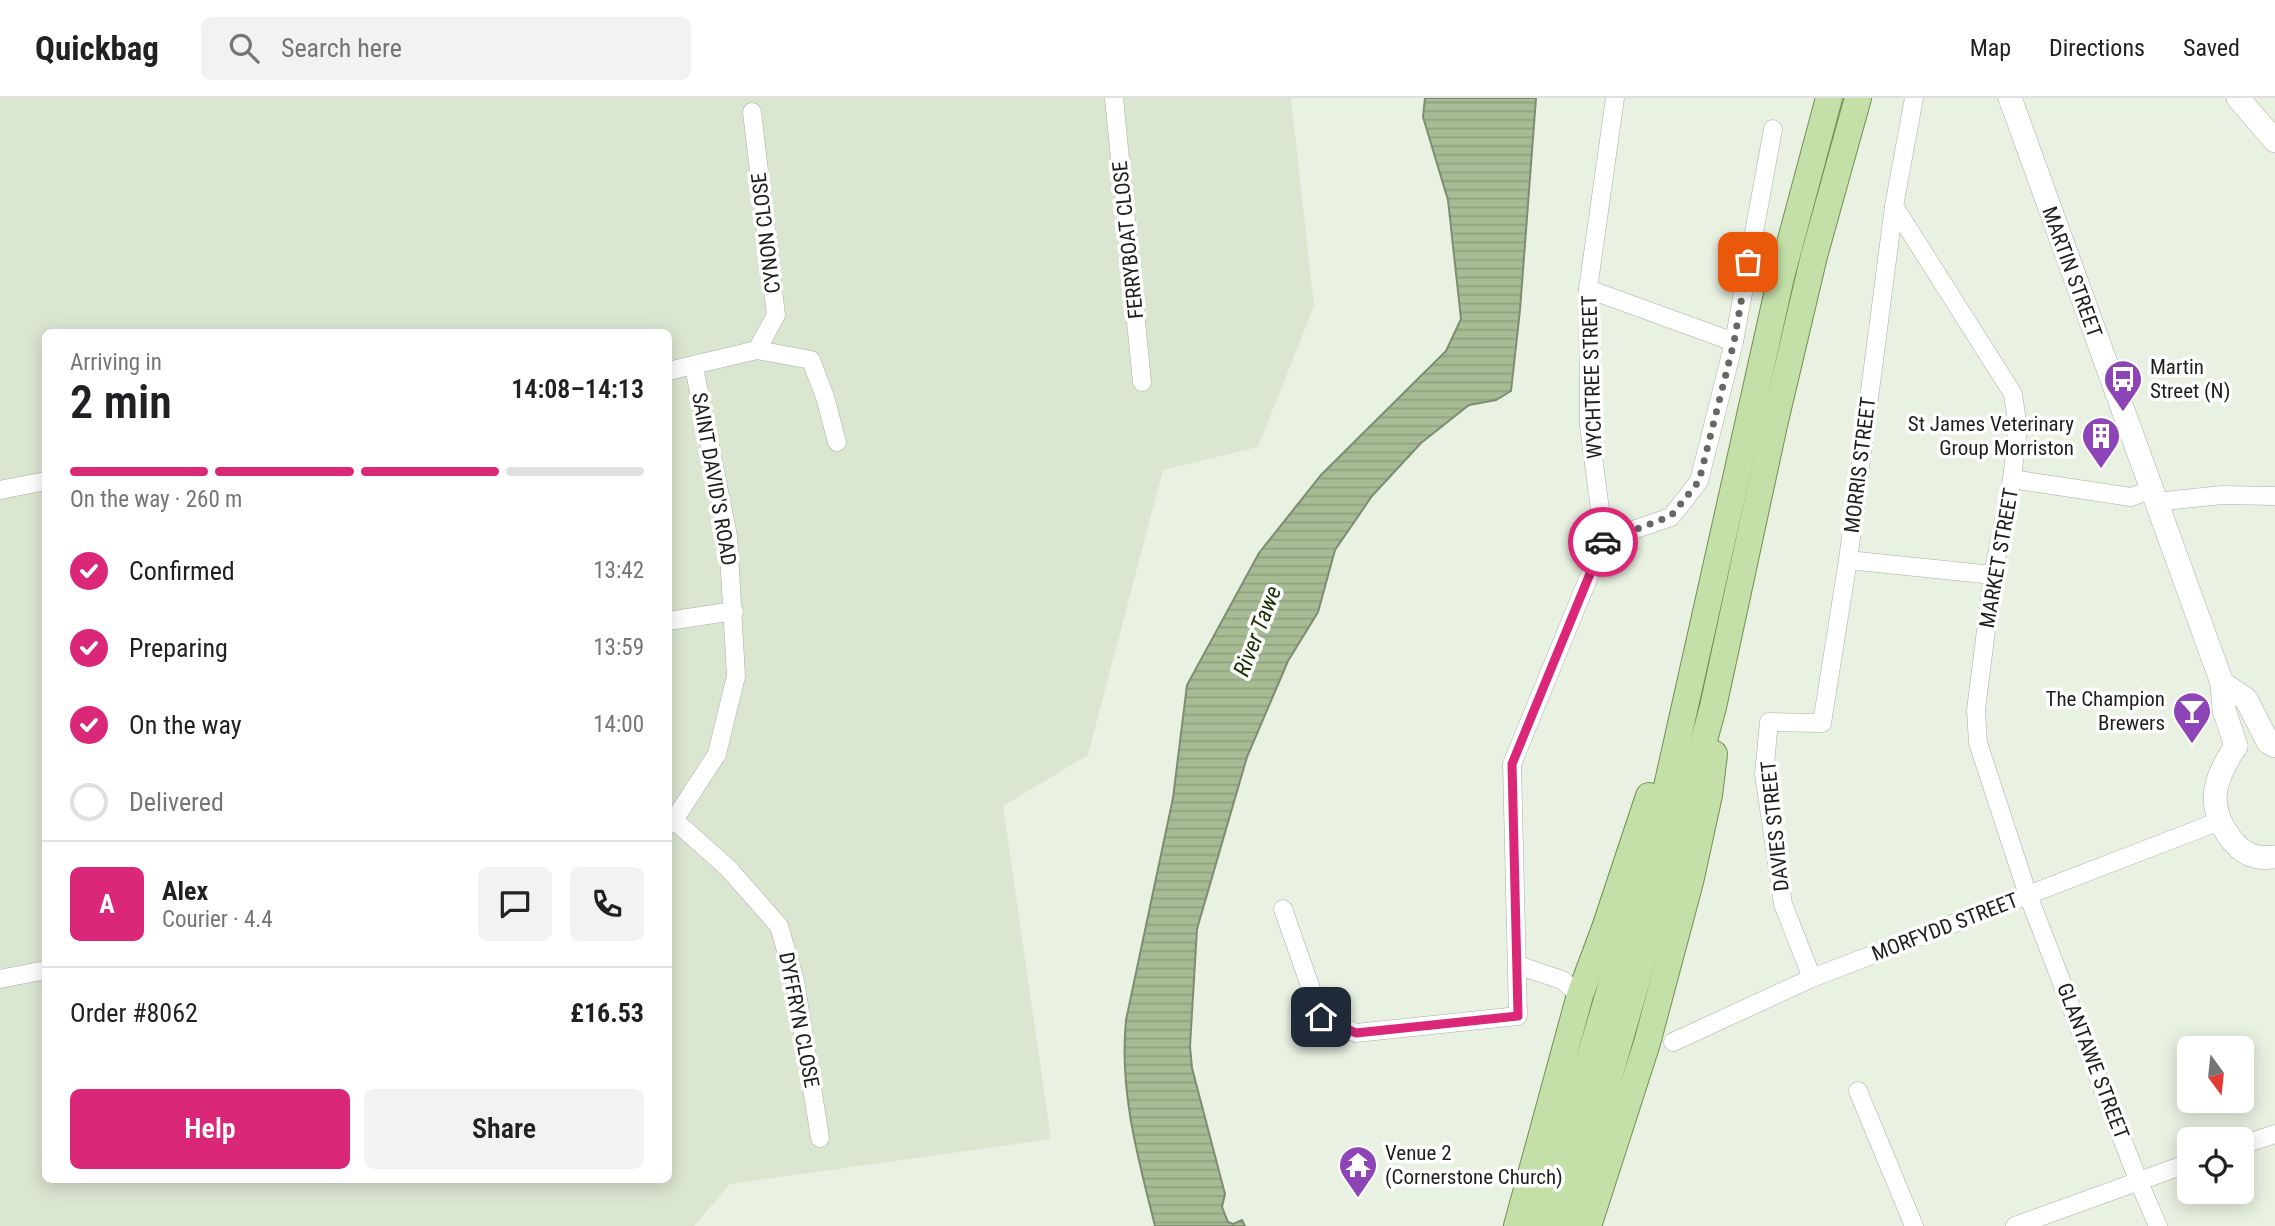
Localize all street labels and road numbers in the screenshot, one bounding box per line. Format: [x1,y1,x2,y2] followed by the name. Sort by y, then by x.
[1108,160,1148,320] street label: FERRYBOAT CLOSE
[747,171,785,295] street label: CYNON CLOSE
[2037,203,2107,341] street label: MARTIN STREET
[1577,295,1607,459] street label: WYCHTREE STREET
[687,391,741,567] street label: SAINT DAVID'S ROAD
[1840,396,1880,534] street label: MORRIS STREET
[1975,486,2023,630] street label: MARKET STREET
[1756,759,1794,892] street label: DAVIES STREET
[1869,888,2021,966] street label: MORFYDD STREET
[774,950,824,1090] street label: DYFFRYN CLOSE
[2052,980,2134,1142] street label: GLANTAWE STREET

